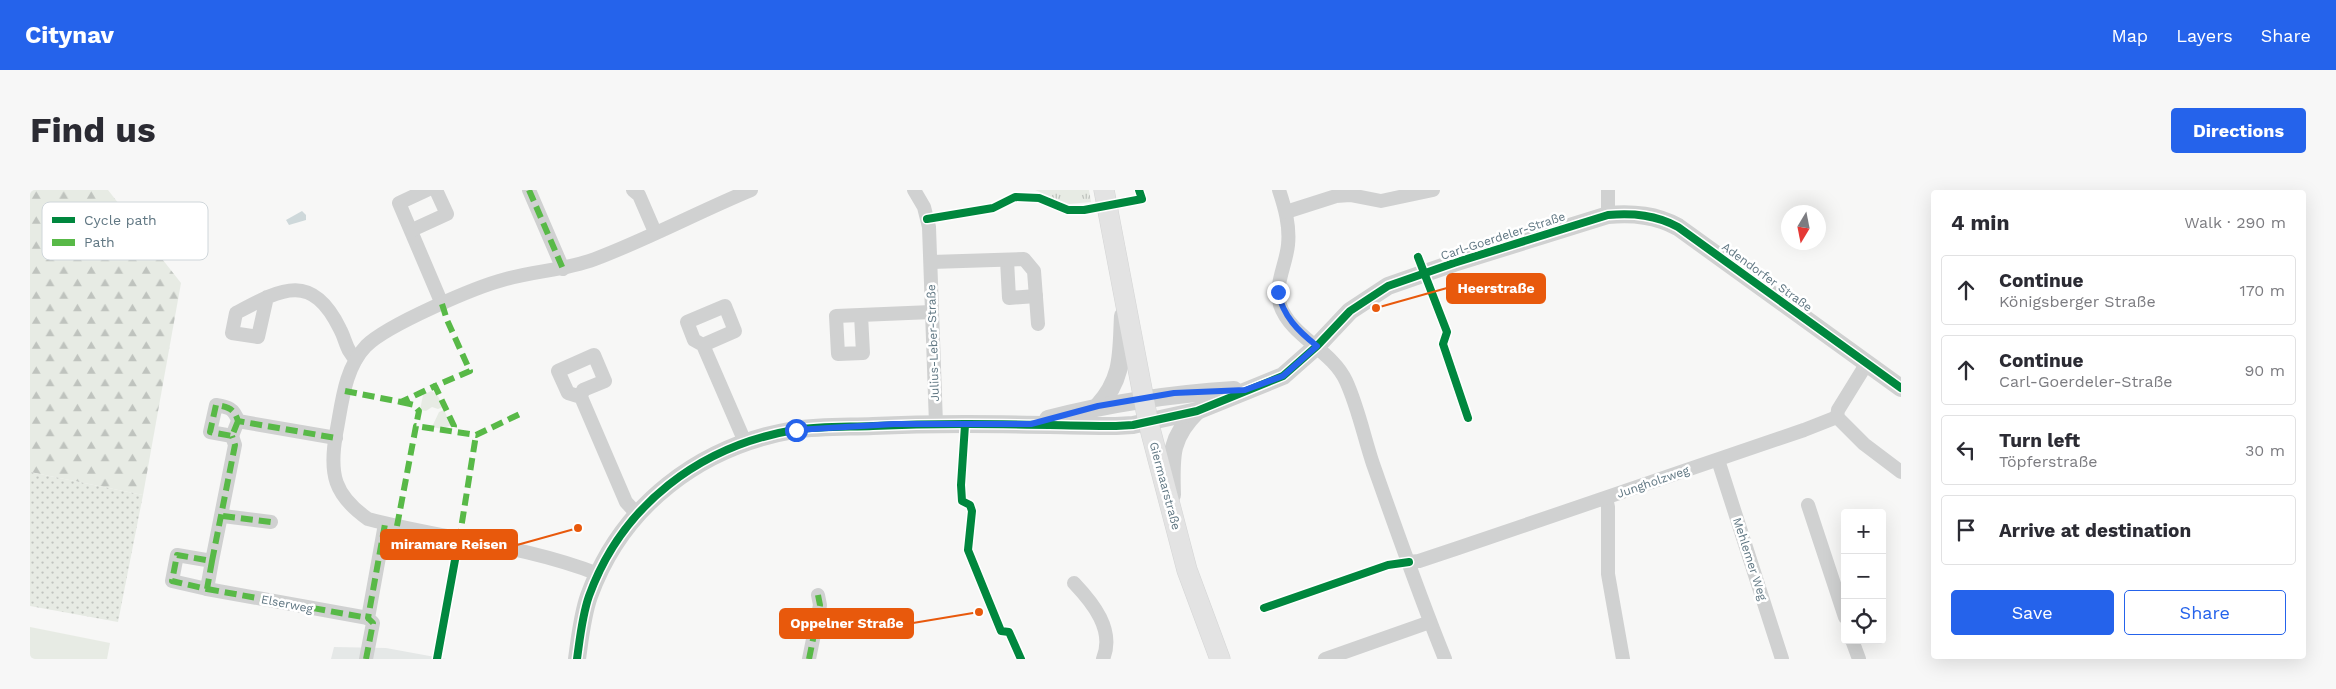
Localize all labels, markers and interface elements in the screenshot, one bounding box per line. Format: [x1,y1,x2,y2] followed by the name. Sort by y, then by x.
[25,21,114,49] text: Citynav
[2111,25,2148,46] text: Map
[2176,25,2233,46] text: Layers
[2261,25,2311,46] text: Share
[2171,108,2306,153] button: Directions
[30,109,156,151] text: Find us
[42,202,208,260] legend
[1781,205,1826,250] north arrow
[1439,209,1567,263] street label: Carl-Goerdeler-Straße
[1951,210,2009,235] text: 4 min
[84,212,157,228] text: Cycle path
[2184,213,2286,232] text: Walk · 290 m
[84,234,115,250] text: Path
[1719,240,1815,314] street label: Adendorfer Straße
[1999,269,2083,292] text: Continue
[1447,274,1545,303] callout: Heerstraße
[1952,276,1980,304] icon: ahead
[1457,280,1535,296] text: Heerstraße
[1267,281,1290,304] route end
[2239,281,2285,300] text: 170 m
[924,284,942,402] street label: Julius-Leber-Straße
[1999,292,2156,311] text: Königsberger Straße
[1999,349,2083,372] text: Continue
[1952,356,1980,384] icon: ahead
[2244,361,2285,380] text: 90 m
[1999,372,2173,391] text: Carl-Goerdeler-Straße
[785,419,808,442] route start
[1999,429,2080,452] text: Turn left
[1952,436,1980,464] icon: left
[1147,440,1183,532] street label: Giermaarstraße
[2245,441,2285,460] text: 30 m
[1999,452,2097,471] text: Töpferstraße
[1615,463,1692,501] street label: Jungholzweg
[1841,509,1886,644] map controls
[1841,509,1886,554] button: +
[1730,516,1770,603] street label: Mehlemer Weg
[1952,516,1980,544] icon: arrive
[1999,519,2191,542] text: Arrive at destination
[381,530,517,559] callout: miramare Reisen
[391,536,507,552] text: miramare Reisen
[1841,554,1886,599] button: −
[1951,590,2114,635] button: Save
[2124,590,2286,635] button: Share
[260,592,315,616] street label: Elserweg
[1841,599,1886,644] button: locate
[780,609,913,638] callout: Oppelner Straße
[790,615,904,631] text: Oppelner Straße

